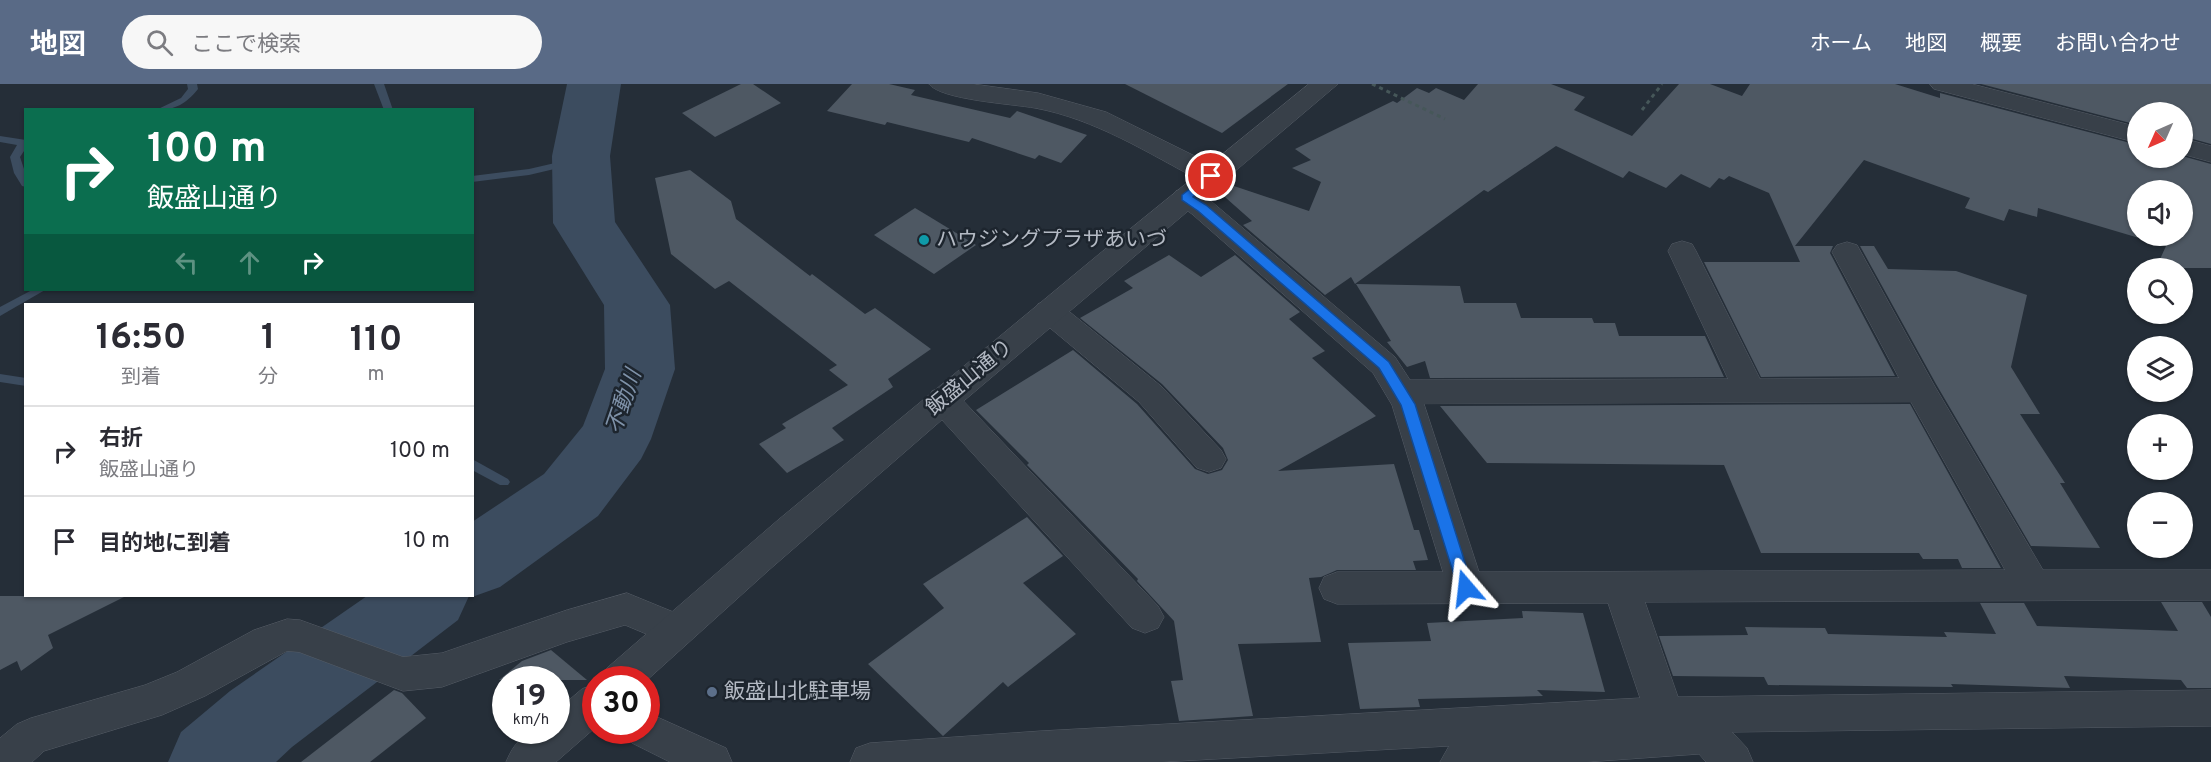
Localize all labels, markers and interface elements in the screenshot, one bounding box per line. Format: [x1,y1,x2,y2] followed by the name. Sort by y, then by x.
[122,15,542,69] search box
[143,26,176,59] icon: search
[30,28,86,64] text: 地図
[1810,31,1872,58] text: ホーム
[1905,31,1947,58] text: 地図
[1980,31,2022,58] text: 概要
[2055,31,2181,58] text: お問い合わせ
[191,32,301,59] text: ここで検索
[2127,102,2193,168] north arrow
[2127,102,2193,558] map controls
[147,124,266,177] text: 100 m
[48,132,126,210] icon: right
[1185,150,1236,201] pin
[1194,159,1227,192] icon: arrive
[2127,180,2193,246] button: sound
[147,183,282,217] text: 飯盛山通り
[936,227,1167,254] place label: ハウジングプラザあいづ
[917,233,931,247] marker: ハウジングプラザあいづ
[170,246,203,279] icon: left
[233,246,266,279] icon: ahead
[296,246,329,279] icon: right
[2127,258,2193,324] button: search
[96,316,187,362] text: 16:50
[261,316,275,362] text: 1
[350,318,402,364] text: 110
[921,334,1019,422] street label: 飯盛山通り
[2127,336,2193,402] button: layers
[368,362,385,388] text: m
[121,365,161,391] text: 到着
[258,365,278,391] text: 分
[601,365,649,438] water label: 不動川
[2127,414,2193,480] button: +
[99,426,143,453] text: 右折
[48,435,81,468] icon: right
[390,438,450,465] text: 100 m
[99,458,199,484] text: 飯盛山通り
[2127,492,2193,558] button: −
[48,525,81,558] icon: arrive
[404,528,450,555] text: 10 m
[99,531,231,558] text: 目的地に到着
[1434,556,1498,620] position arrow
[582,666,660,744] speed limit sign: 30
[516,679,546,716] text: 19
[724,679,871,706] place label: 飯盛山北駐車場
[705,685,719,699] marker: 飯盛山北駐車場
[513,711,549,730] text: km/h

